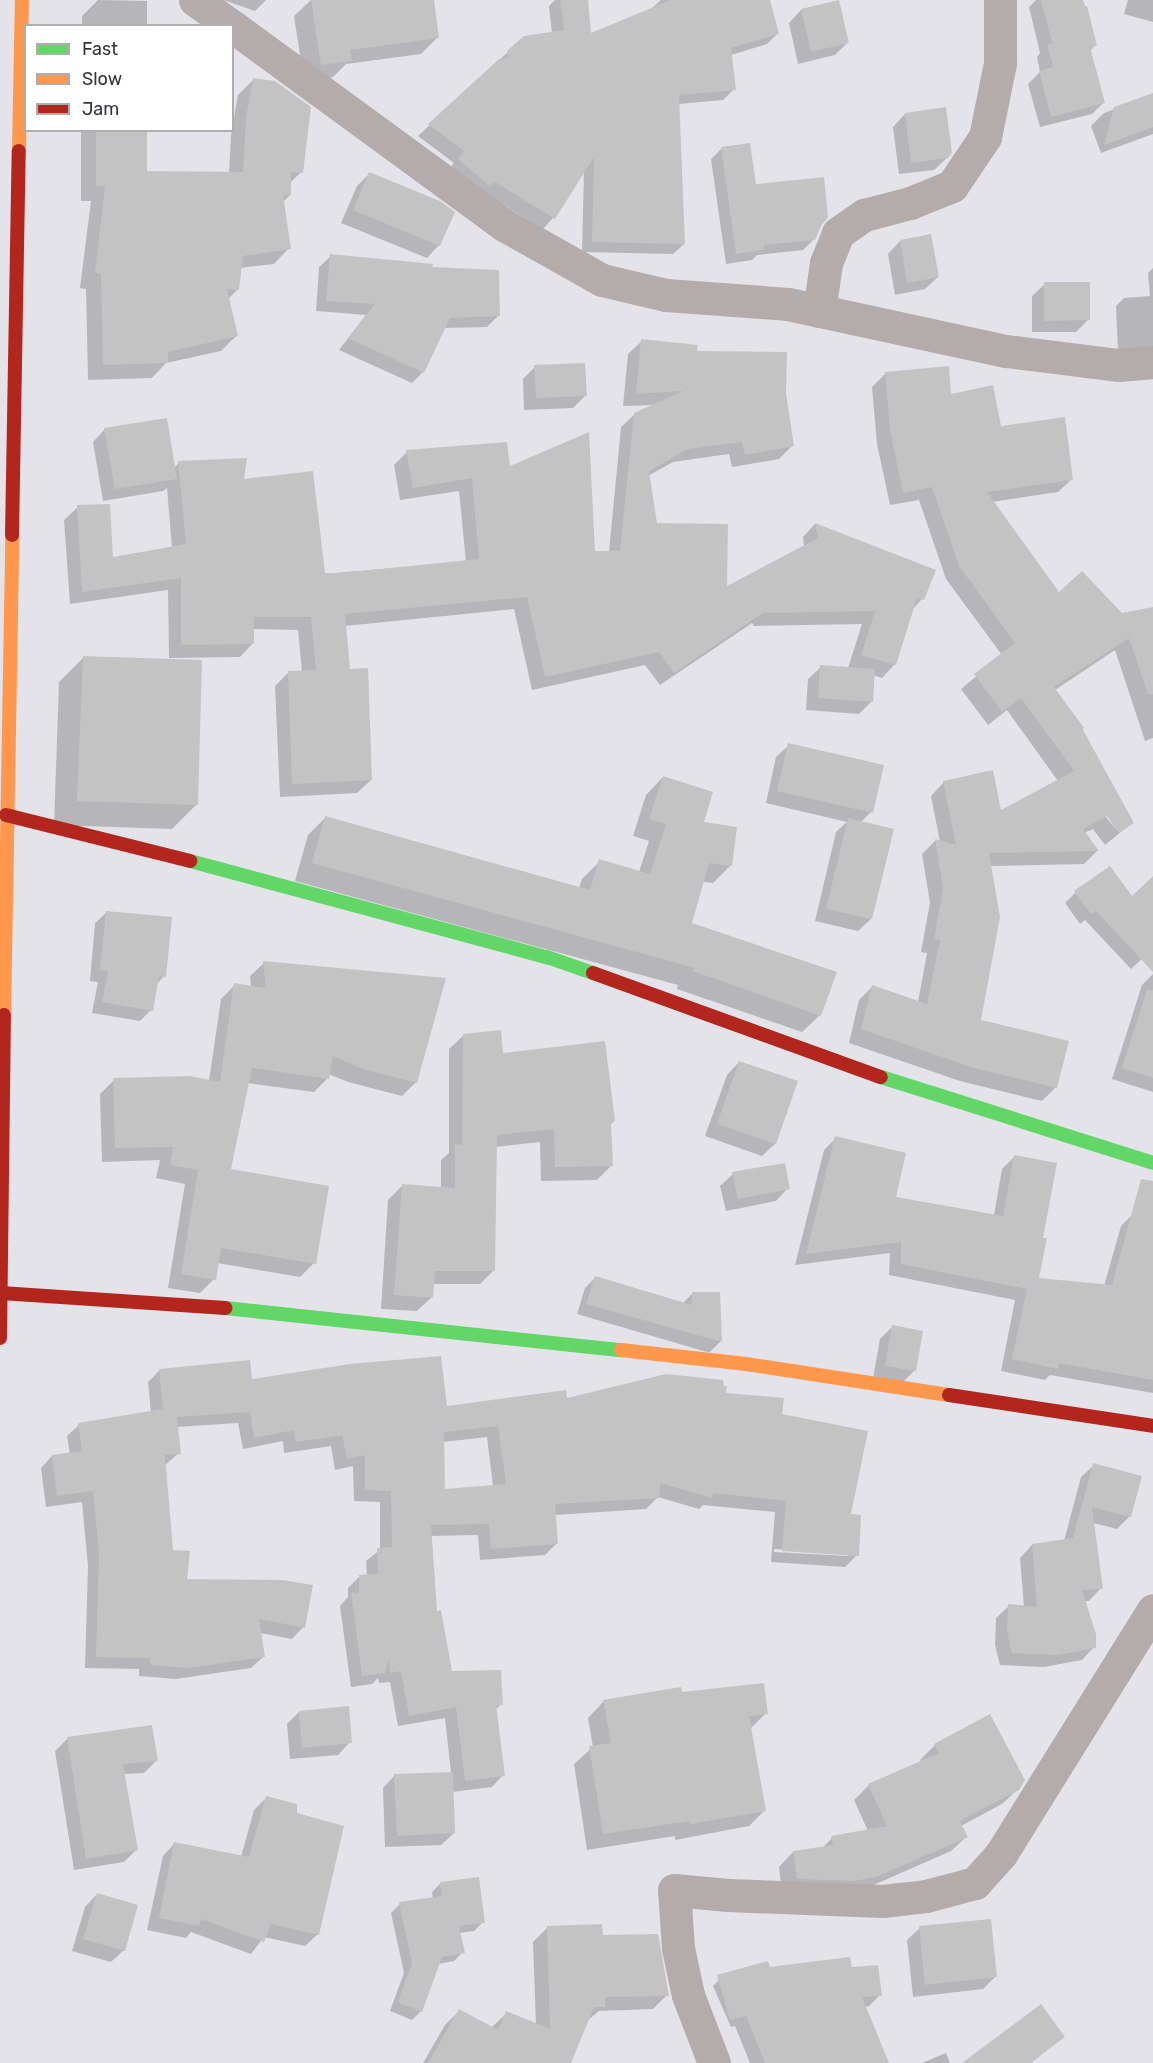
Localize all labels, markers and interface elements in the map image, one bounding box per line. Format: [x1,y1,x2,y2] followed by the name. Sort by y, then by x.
[24,24,234,132] legend
[82,38,118,60] text: Fast
[82,68,122,90] text: Slow
[82,98,119,120] text: Jam

